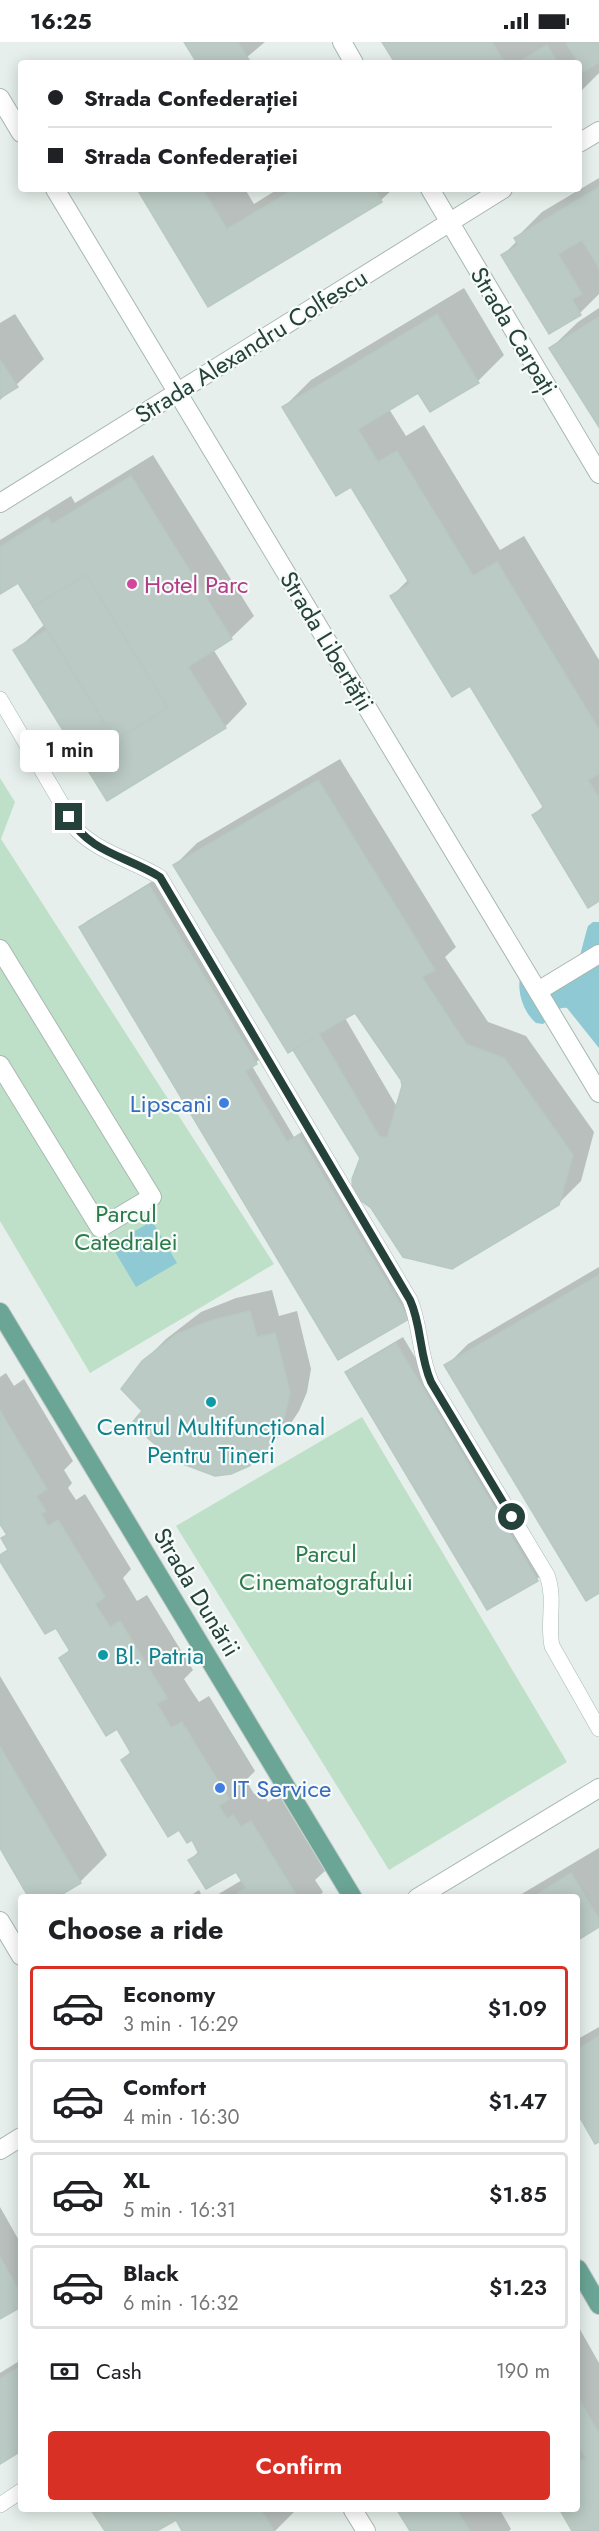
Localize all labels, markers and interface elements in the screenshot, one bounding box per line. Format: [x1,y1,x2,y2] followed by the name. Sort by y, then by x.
[30,5,92,37] text: 16:25
[84,82,298,114] text: Strada Confederației
[84,140,298,172] text: Strada Confederației
[128,260,374,432] street label: Strada Alexandru Colfescu
[462,260,566,402] street label: Strada Carpați
[271,564,383,718] street label: Strada Libertății
[144,567,248,602] place label: Hotel Parc
[125,577,139,591] marker: Hotel Parc
[20,730,118,772] callout: 1 min
[45,736,94,765] text: 1 min
[55,803,82,830] route end
[130,1086,212,1121] place label: Lipscani
[217,1096,231,1110] marker: Lipscani
[74,1196,178,1259] park label: Parcul Catedralei
[204,1395,218,1409] marker: Centrul Multifuncțional Pentru Tineri
[97,1409,325,1472] place label: Centrul Multifuncțional Pentru Tineri
[498,1503,525,1530] route start
[145,1521,249,1663] street label: Strada Dunării
[239,1536,413,1599] park label: Parcul Cinematografului
[115,1638,204,1673] place label: Bl. Patria
[96,1648,110,1662] marker: Bl. Patria
[232,1771,331,1806] place label: IT Service
[213,1781,227,1795] marker: IT Service
[48,1910,223,1949] text: Choose a ride
[123,1978,215,2010] text: Economy
[51,1981,105,2035] icon: car
[488,1992,547,2024] text: $1.09
[123,2010,239,2039] text: 3 min · 16:29
[123,2071,206,2103] text: Comfort
[51,2074,105,2128] icon: car
[489,2085,547,2117] text: $1.47
[123,2103,239,2132] text: 4 min · 16:30
[123,2164,150,2196] text: XL
[51,2167,105,2221] icon: car
[489,2178,547,2210] text: $1.85
[123,2196,236,2225] text: 5 min · 16:31
[123,2257,179,2289] text: Black
[51,2260,105,2314] icon: car
[489,2271,547,2303] text: $1.23
[123,2289,239,2318] text: 6 min · 16:32
[48,2355,81,2388] icon: cash
[96,2355,142,2387] text: Cash
[496,2357,550,2386] text: 190 m
[48,2431,550,2500] button: Confirm

